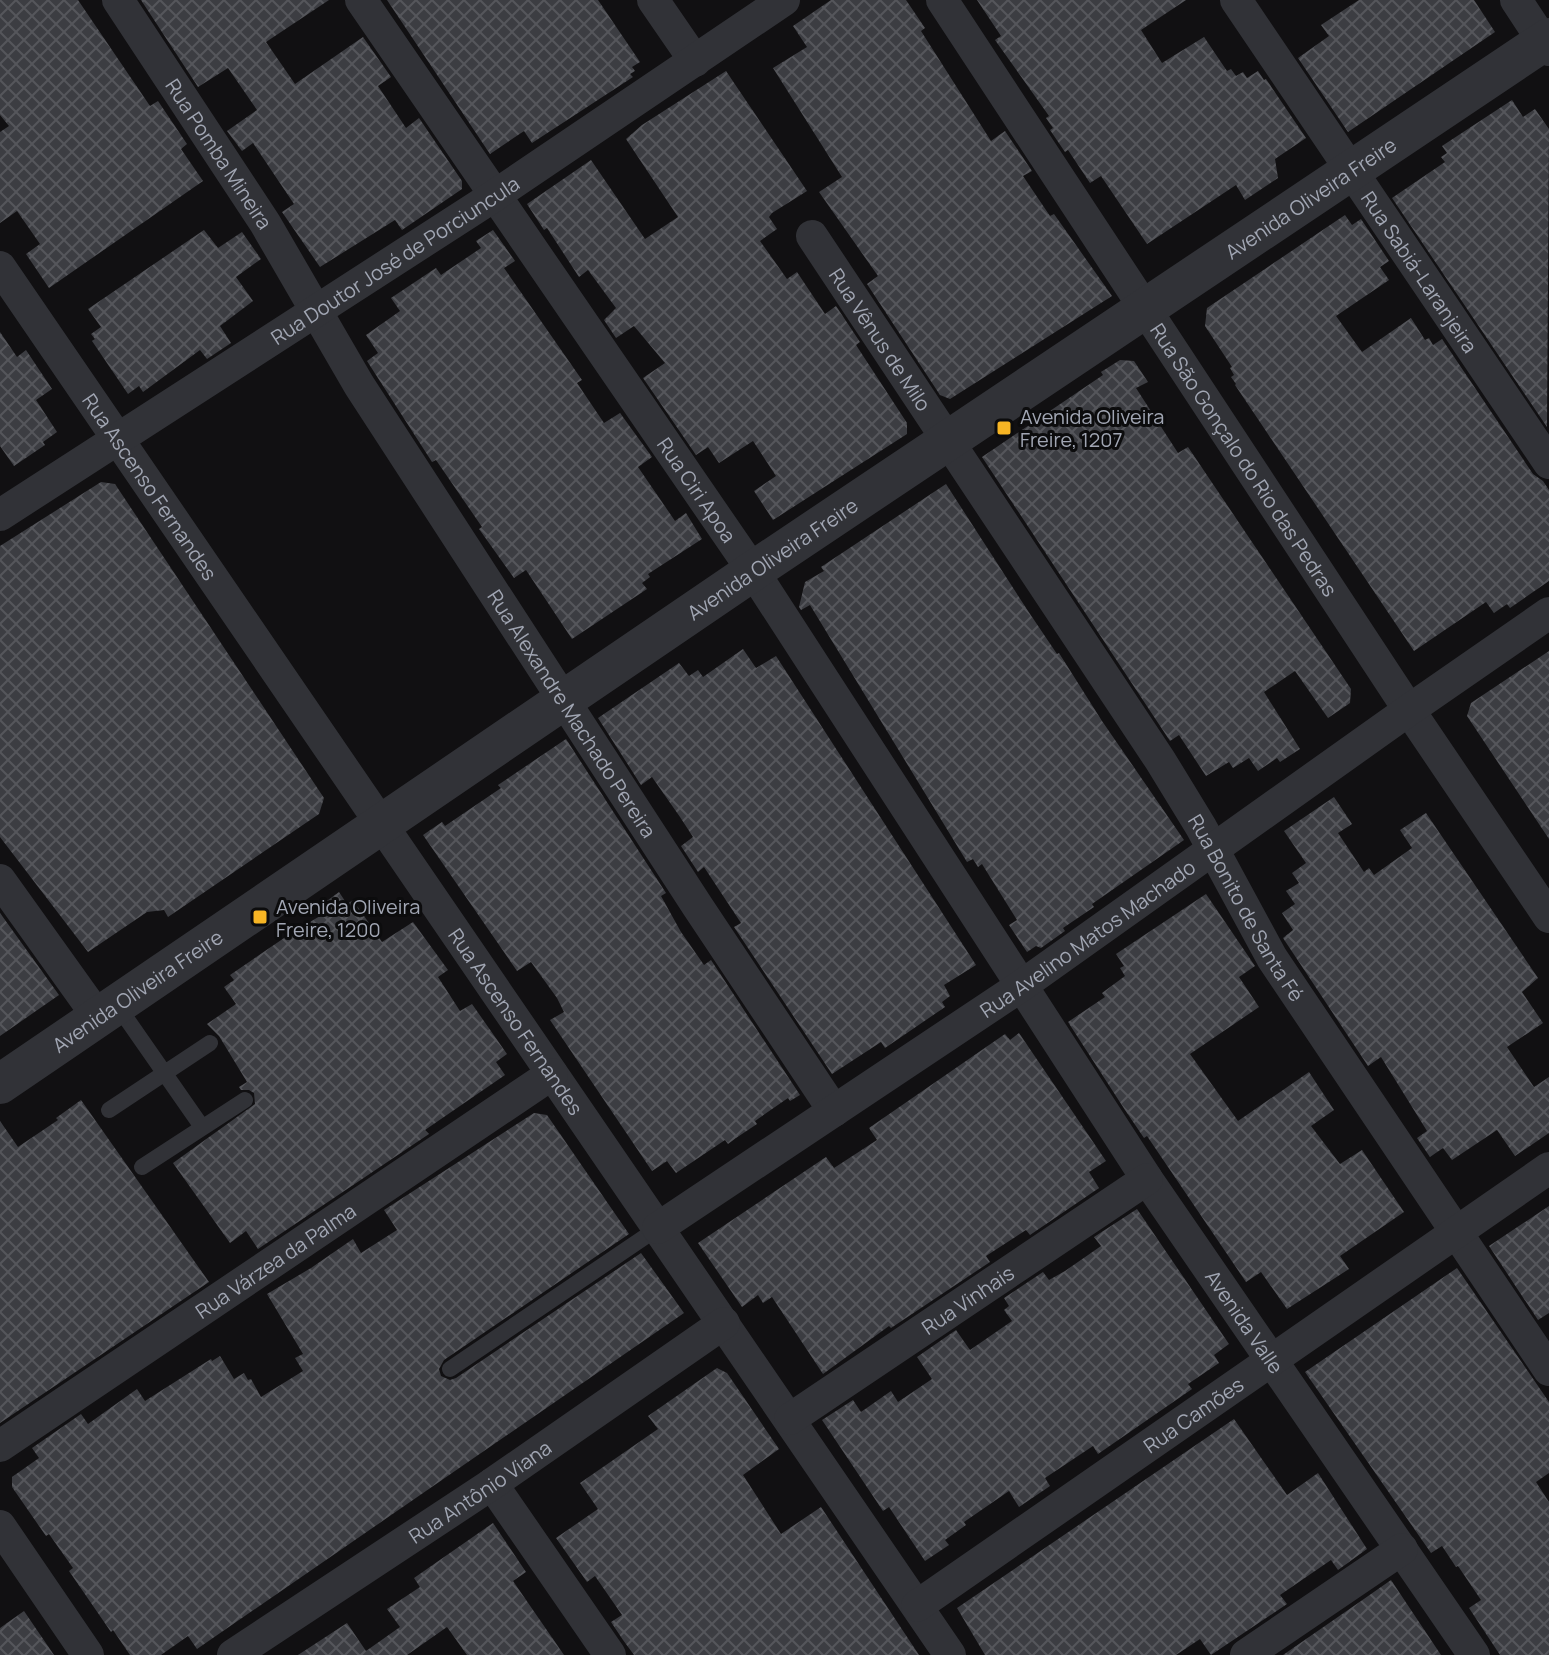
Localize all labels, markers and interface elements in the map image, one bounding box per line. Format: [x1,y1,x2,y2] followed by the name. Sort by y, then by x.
[160,73,279,234] street label: Rua Pomba Mineira
[1220,131,1401,265] street label: Avenida Oliveira Freire
[265,169,524,350] street label: Rua Doutor José de Porciuncula
[1355,186,1484,358] street label: Rua Sabiá-Laranjeira
[823,263,938,416] street label: Rua Vênus de Milo
[1145,318,1344,601] street label: Rua São Gonçalo do Rio das Pedras
[77,388,224,585] street label: Rua Ascenso Fernandes
[1020,403,1164,453] place label: Avenida Oliveira Freire, 1207
[995,419,1013,437] marker: Avenida Oliveira Freire, 1207
[652,432,743,548] street label: Rua Ciri Apoa
[681,491,863,626] street label: Avenida Oliveira Freire
[482,584,663,843] street label: Rua Alexandre Machado Pereira
[1183,809,1311,1006] street label: Rua Bonito de Santa Fé
[974,853,1200,1023] street label: Rua Avelino Matos Machado
[276,893,420,943] place label: Avenida Oliveira Freire, 1200
[251,908,269,926] marker: Avenida Oliveira Freire, 1200
[47,923,228,1058] street label: Avenida Oliveira Freire
[443,923,590,1120] street label: Rua Ascenso Fernandes
[190,1197,361,1324] street label: Rua Várzea da Palma
[916,1259,1019,1340] street label: Rua Vinhais
[1200,1264,1290,1379] street label: Avenida Valle
[1138,1370,1249,1459] street label: Rua Camões
[403,1434,556,1549] street label: Rua Antônio Viana

